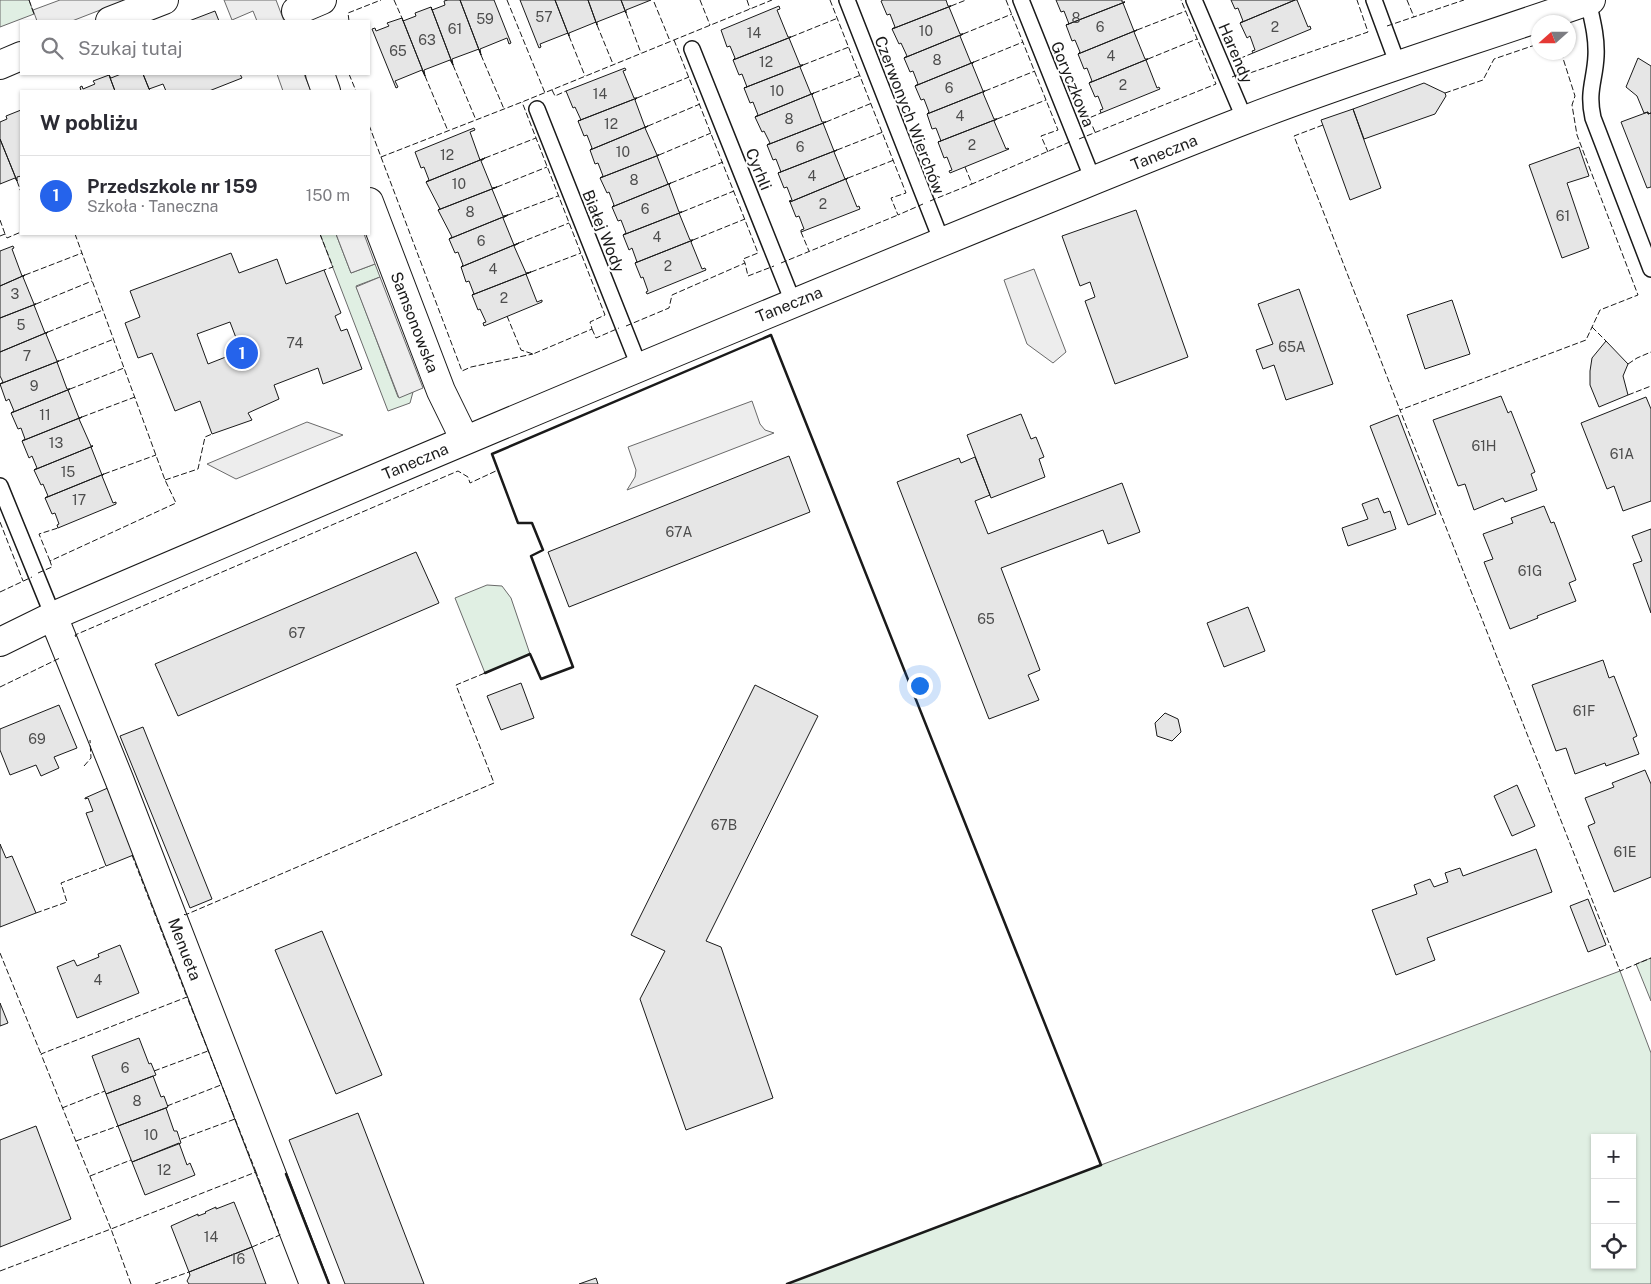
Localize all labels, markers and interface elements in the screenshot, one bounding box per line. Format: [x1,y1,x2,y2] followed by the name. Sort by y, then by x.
[535,9,553,25] house number: 57
[1071,10,1081,26] house number: 8
[476,11,494,27] house number: 59
[1531,15,1576,60] north arrow
[1096,19,1105,35] house number: 6
[1271,19,1279,35] house number: 2
[20,20,370,75] search box
[1214,20,1257,87] street label: Harendy
[448,21,462,37] house number: 61
[919,23,933,39] house number: 10
[747,25,761,41] house number: 14
[418,32,436,48] house number: 63
[871,33,949,197] street label: Czerwonych Wierchów
[38,34,66,62] icon: search
[78,37,183,59] text: Szukaj tutaj
[1047,39,1098,130] street label: Goryczkowa
[389,43,407,59] house number: 65
[1107,48,1116,64] house number: 4
[932,52,942,68] house number: 8
[759,54,773,70] house number: 12
[1119,77,1127,93] house number: 2
[945,80,954,96] house number: 6
[770,83,784,99] house number: 10
[593,86,607,102] house number: 14
[956,108,965,124] house number: 4
[40,110,138,135] text: W pobliżu
[784,111,794,127] house number: 8
[604,116,618,132] house number: 12
[1128,131,1200,174] street label: Taneczna
[968,137,976,153] house number: 2
[796,139,805,155] house number: 6
[616,144,630,160] house number: 10
[742,145,776,193] street label: Cyrhli
[440,147,454,163] house number: 12
[808,168,817,184] house number: 4
[629,172,639,188] house number: 8
[87,175,258,197] text: Przedszkole nr 159
[452,176,466,192] house number: 10
[53,186,59,205] text: 1
[306,186,350,205] text: 150 m
[578,187,629,276] street label: Białej Wody
[819,196,827,212] house number: 2
[87,197,218,216] text: Szkoła · Taneczna
[641,201,650,217] house number: 6
[465,204,475,220] house number: 8
[1556,208,1570,224] house number: 61
[653,229,662,245] house number: 4
[477,233,486,249] house number: 6
[664,258,672,274] house number: 2
[489,261,498,277] house number: 4
[387,269,443,375] street label: Samsonowska
[753,283,825,326] street label: Taneczna
[11,286,20,302] house number: 3
[500,290,508,306] house number: 2
[17,317,26,333] house number: 5
[226,334,258,372] pin: 1
[287,335,304,351] house number: 74
[1278,339,1306,355] house number: 65A
[23,348,31,364] house number: 7
[30,378,39,394] house number: 9
[39,407,51,423] house number: 11
[49,435,63,451] house number: 13
[1471,438,1497,454] house number: 61H
[379,439,451,484] street label: Taneczna
[1610,446,1634,462] house number: 61A
[61,464,75,480] house number: 15
[72,492,86,508] house number: 17
[666,524,692,540] house number: 67A
[1518,563,1542,579] house number: 61G
[977,611,995,627] house number: 65
[289,625,305,641] house number: 67
[907,673,933,699] your location
[1573,703,1595,719] house number: 61F
[28,731,46,747] house number: 69
[711,817,737,833] house number: 67B
[1613,844,1637,860] house number: 61E
[164,915,205,983] street label: Menueta
[94,972,103,988] house number: 4
[121,1060,130,1076] house number: 6
[132,1093,142,1109] house number: 8
[144,1127,158,1143] house number: 10
[1591,1134,1636,1269] map controls
[1591,1134,1636,1179] button: +
[157,1162,171,1178] house number: 12
[1591,1179,1636,1224] button: −
[1591,1224,1636,1269] button: locate
[204,1229,218,1245] house number: 14
[231,1251,245,1267] house number: 16

